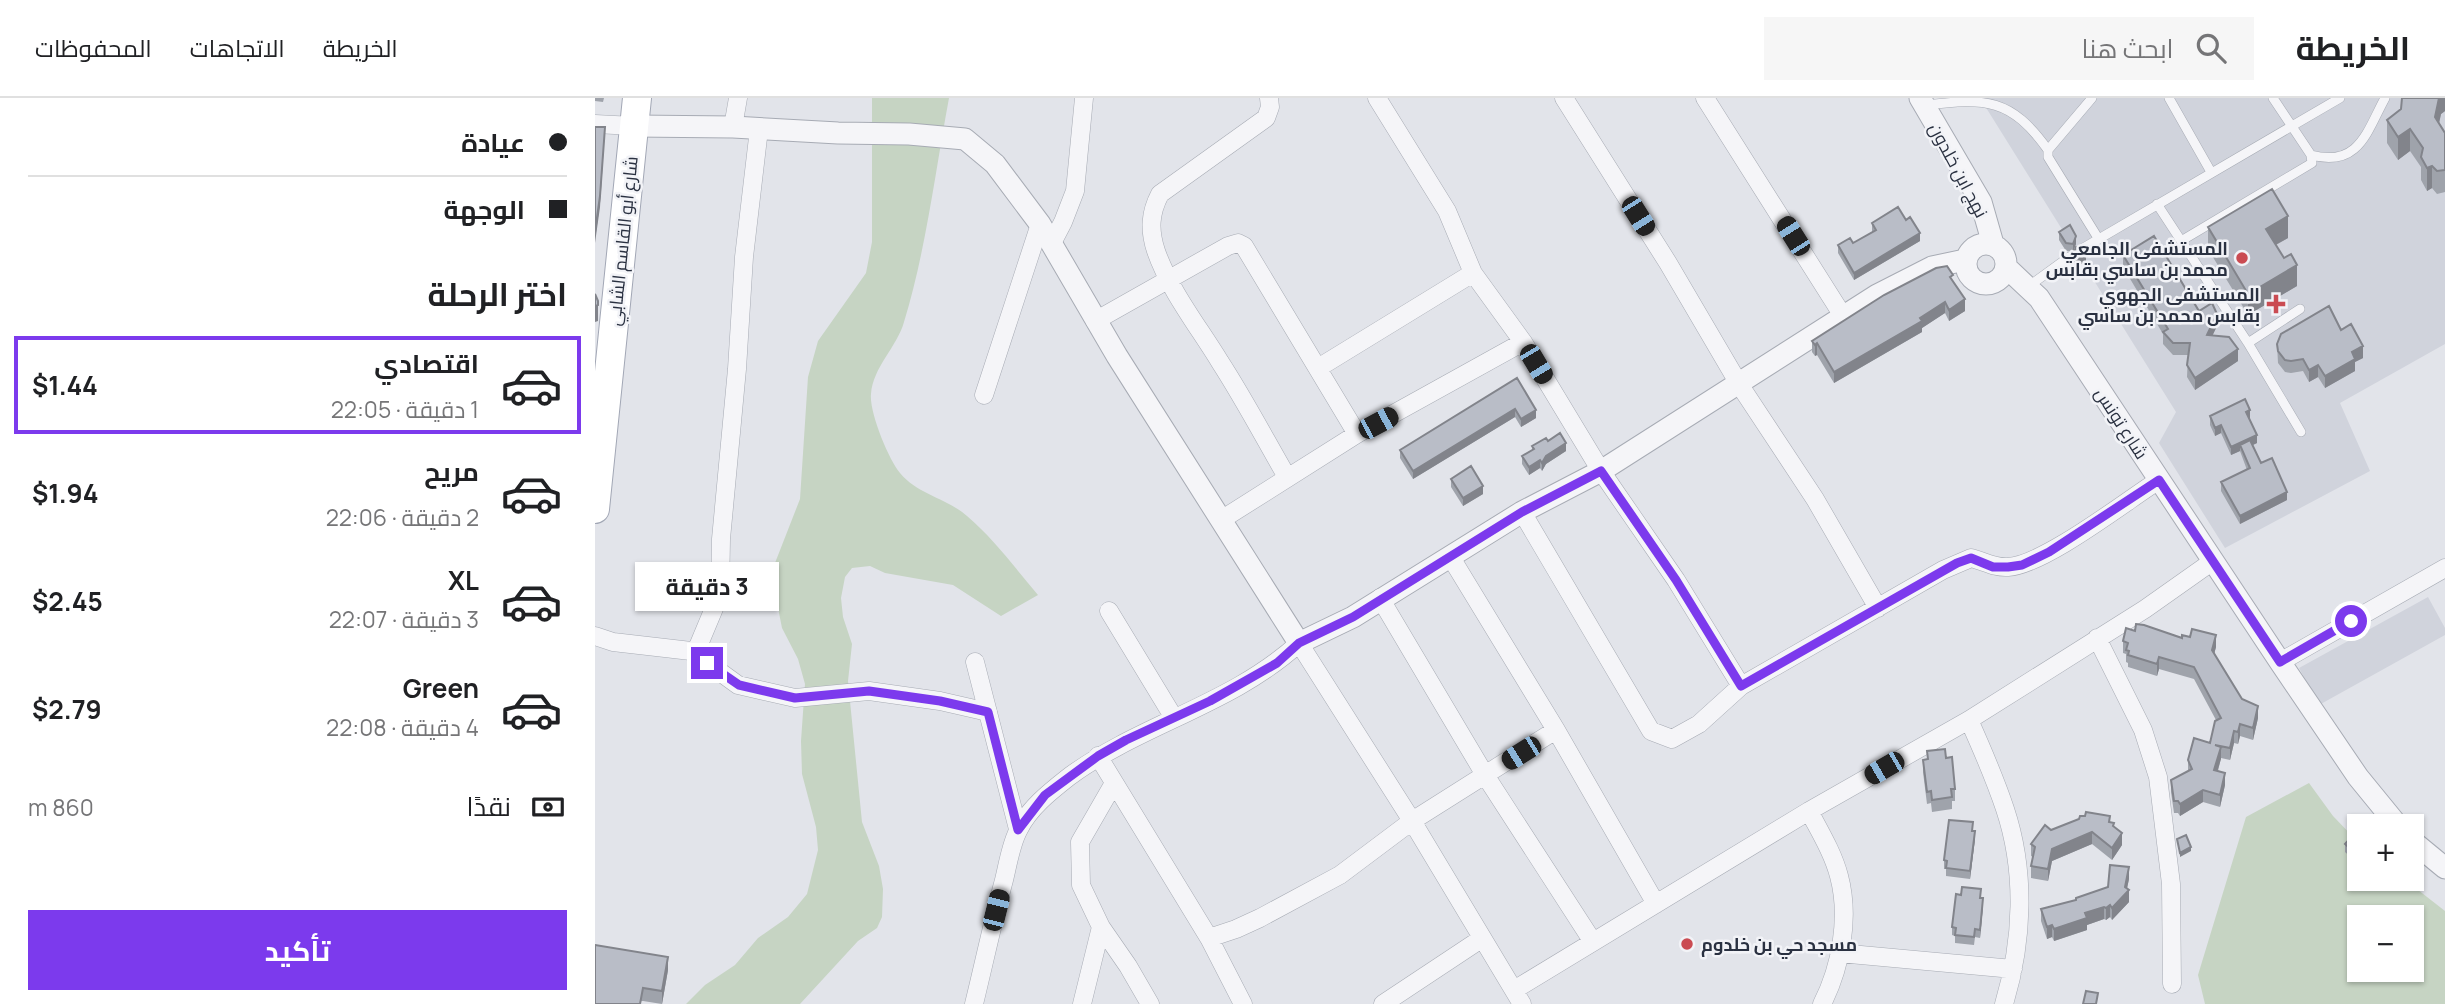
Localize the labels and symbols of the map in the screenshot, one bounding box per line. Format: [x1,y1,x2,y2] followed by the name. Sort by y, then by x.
[1923,118,1994,222] street label: نهج ابن خلدون
[601,155,646,327] street label: شارع أبو القاسم الشابي
[1618,193,1659,239] car
[1773,213,1814,259] car
[2046,236,2228,284] place label: المستشفى الجامعي محمد بن ساسي بقابس
[2234,250,2250,266] marker: المستشفى الجامعي محمد بن ساسي بقابس
[2078,282,2260,330] place label: المستشفى الجهوي بقابس محمد بن ساسي
[2266,294,2286,314] marker: المستشفى الجهوي بقابس محمد بن ساسي
[1517,341,1556,387] car
[2089,383,2154,464] street label: شارع تونس
[1355,404,1402,442] car
[635,561,779,610] callout: 3 دقيقة
[2335,605,2367,637] route start
[691,647,723,679] route end
[1498,733,1545,773] car
[1861,748,1908,788] car
[981,887,1012,933] car
[1701,932,1857,960] place label: مسجد حي بن خلدوم
[1679,936,1695,952] marker: مسجد حي بن خلدوم

